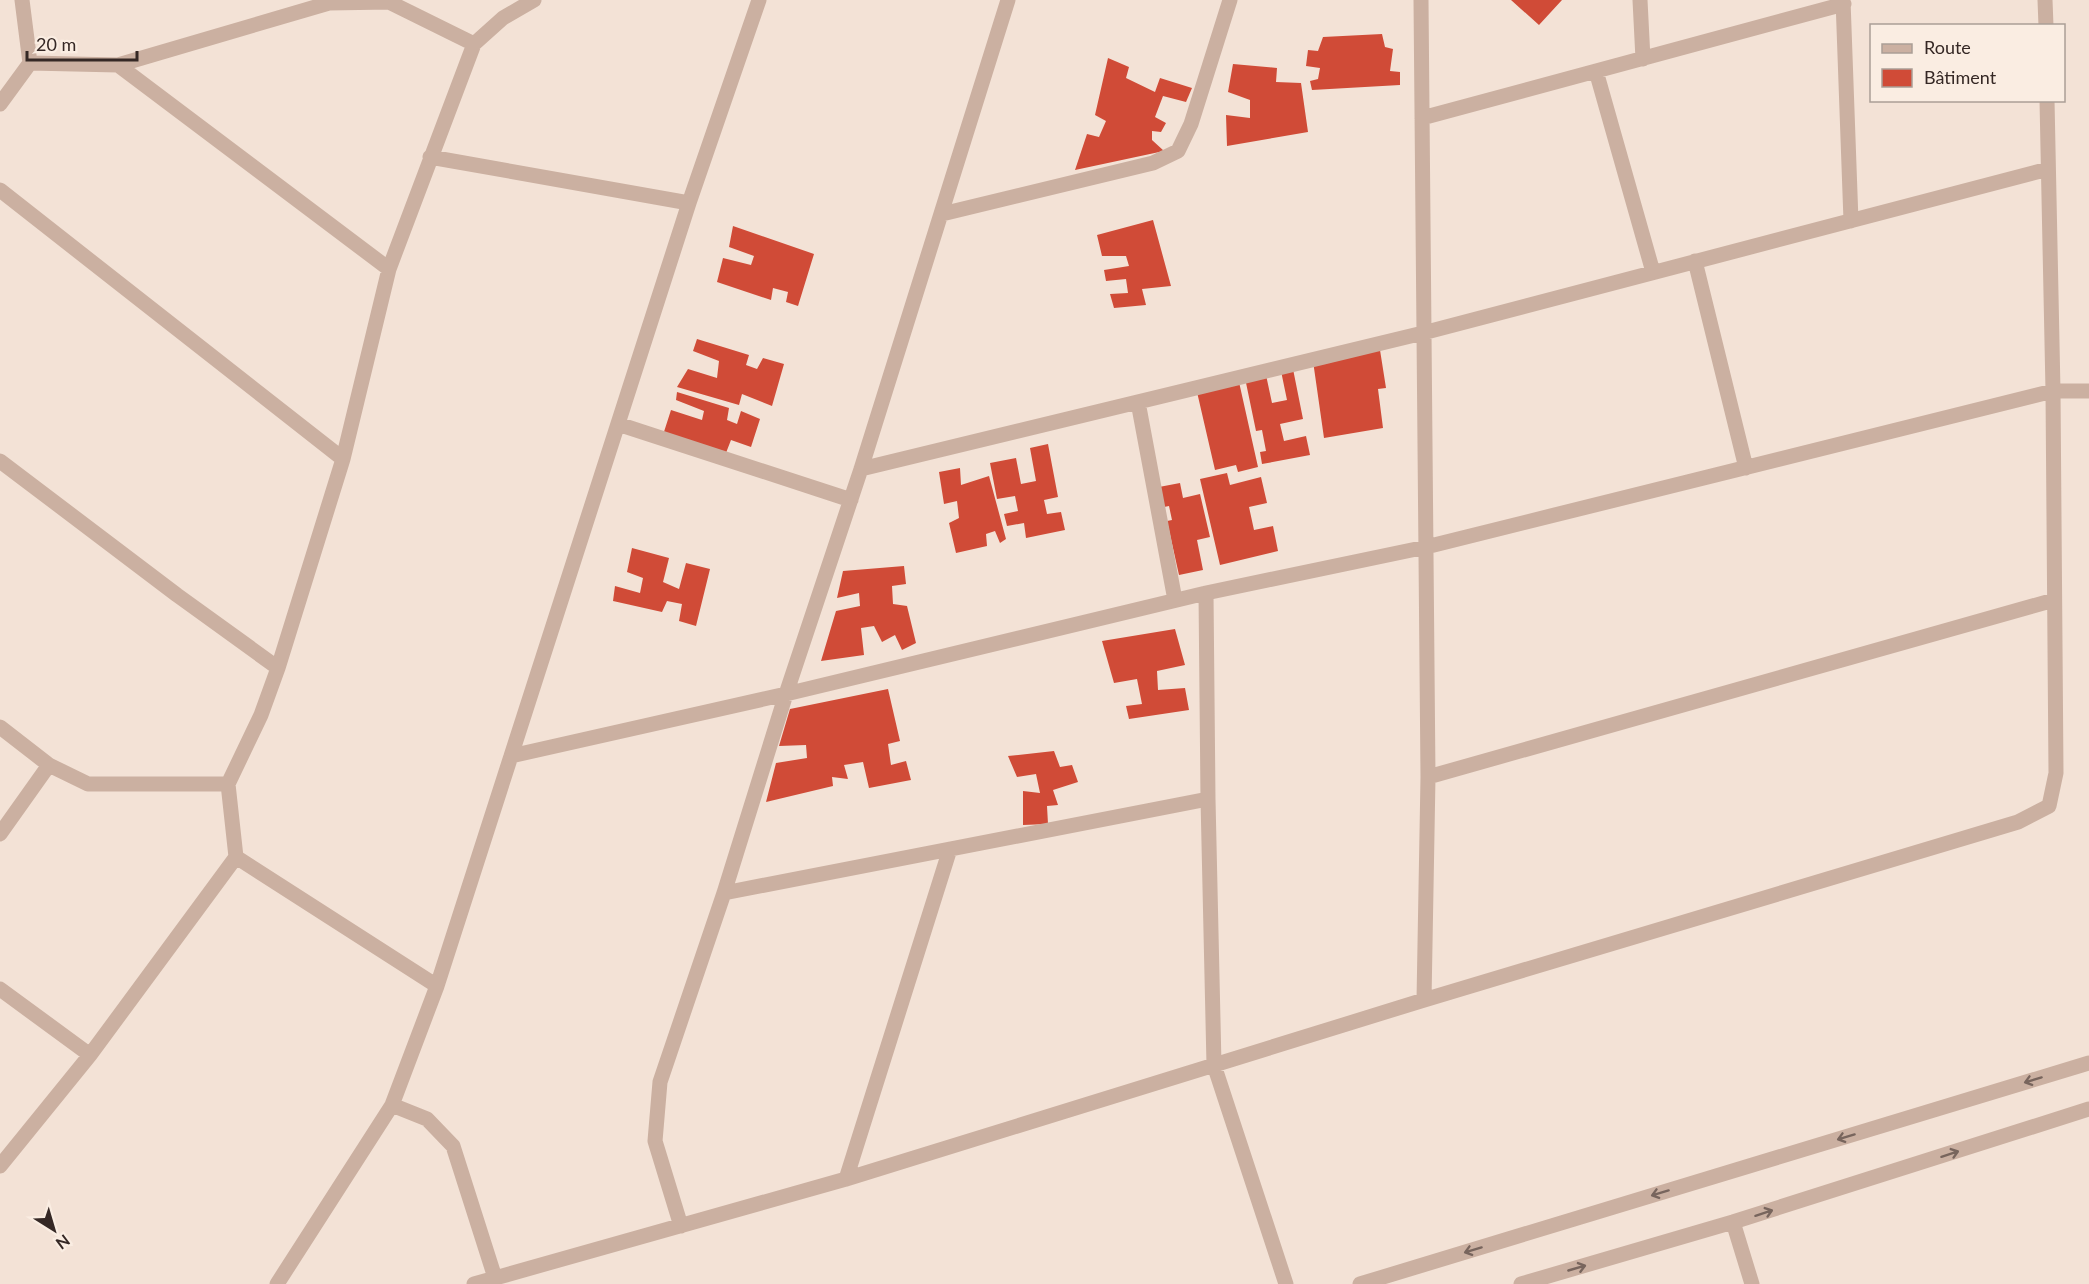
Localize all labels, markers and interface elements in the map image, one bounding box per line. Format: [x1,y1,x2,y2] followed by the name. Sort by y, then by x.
[27,24,136,62] scale bar
[1870,24,2065,102] legend
[36,33,76,55] text: 20 m
[1924,36,1971,58] text: Route
[1924,66,1997,88] text: Bâtiment
[2024,1075,2043,1086] one-way arrow
[1837,1132,1856,1143] one-way arrow
[1940,1147,1959,1158] one-way arrow
[1651,1188,1670,1199] one-way arrow
[24,1200,84,1260] north arrow
[1754,1206,1773,1217] one-way arrow
[53,1231,74,1254] text: N
[1464,1245,1483,1256] one-way arrow
[1567,1262,1586,1273] one-way arrow

